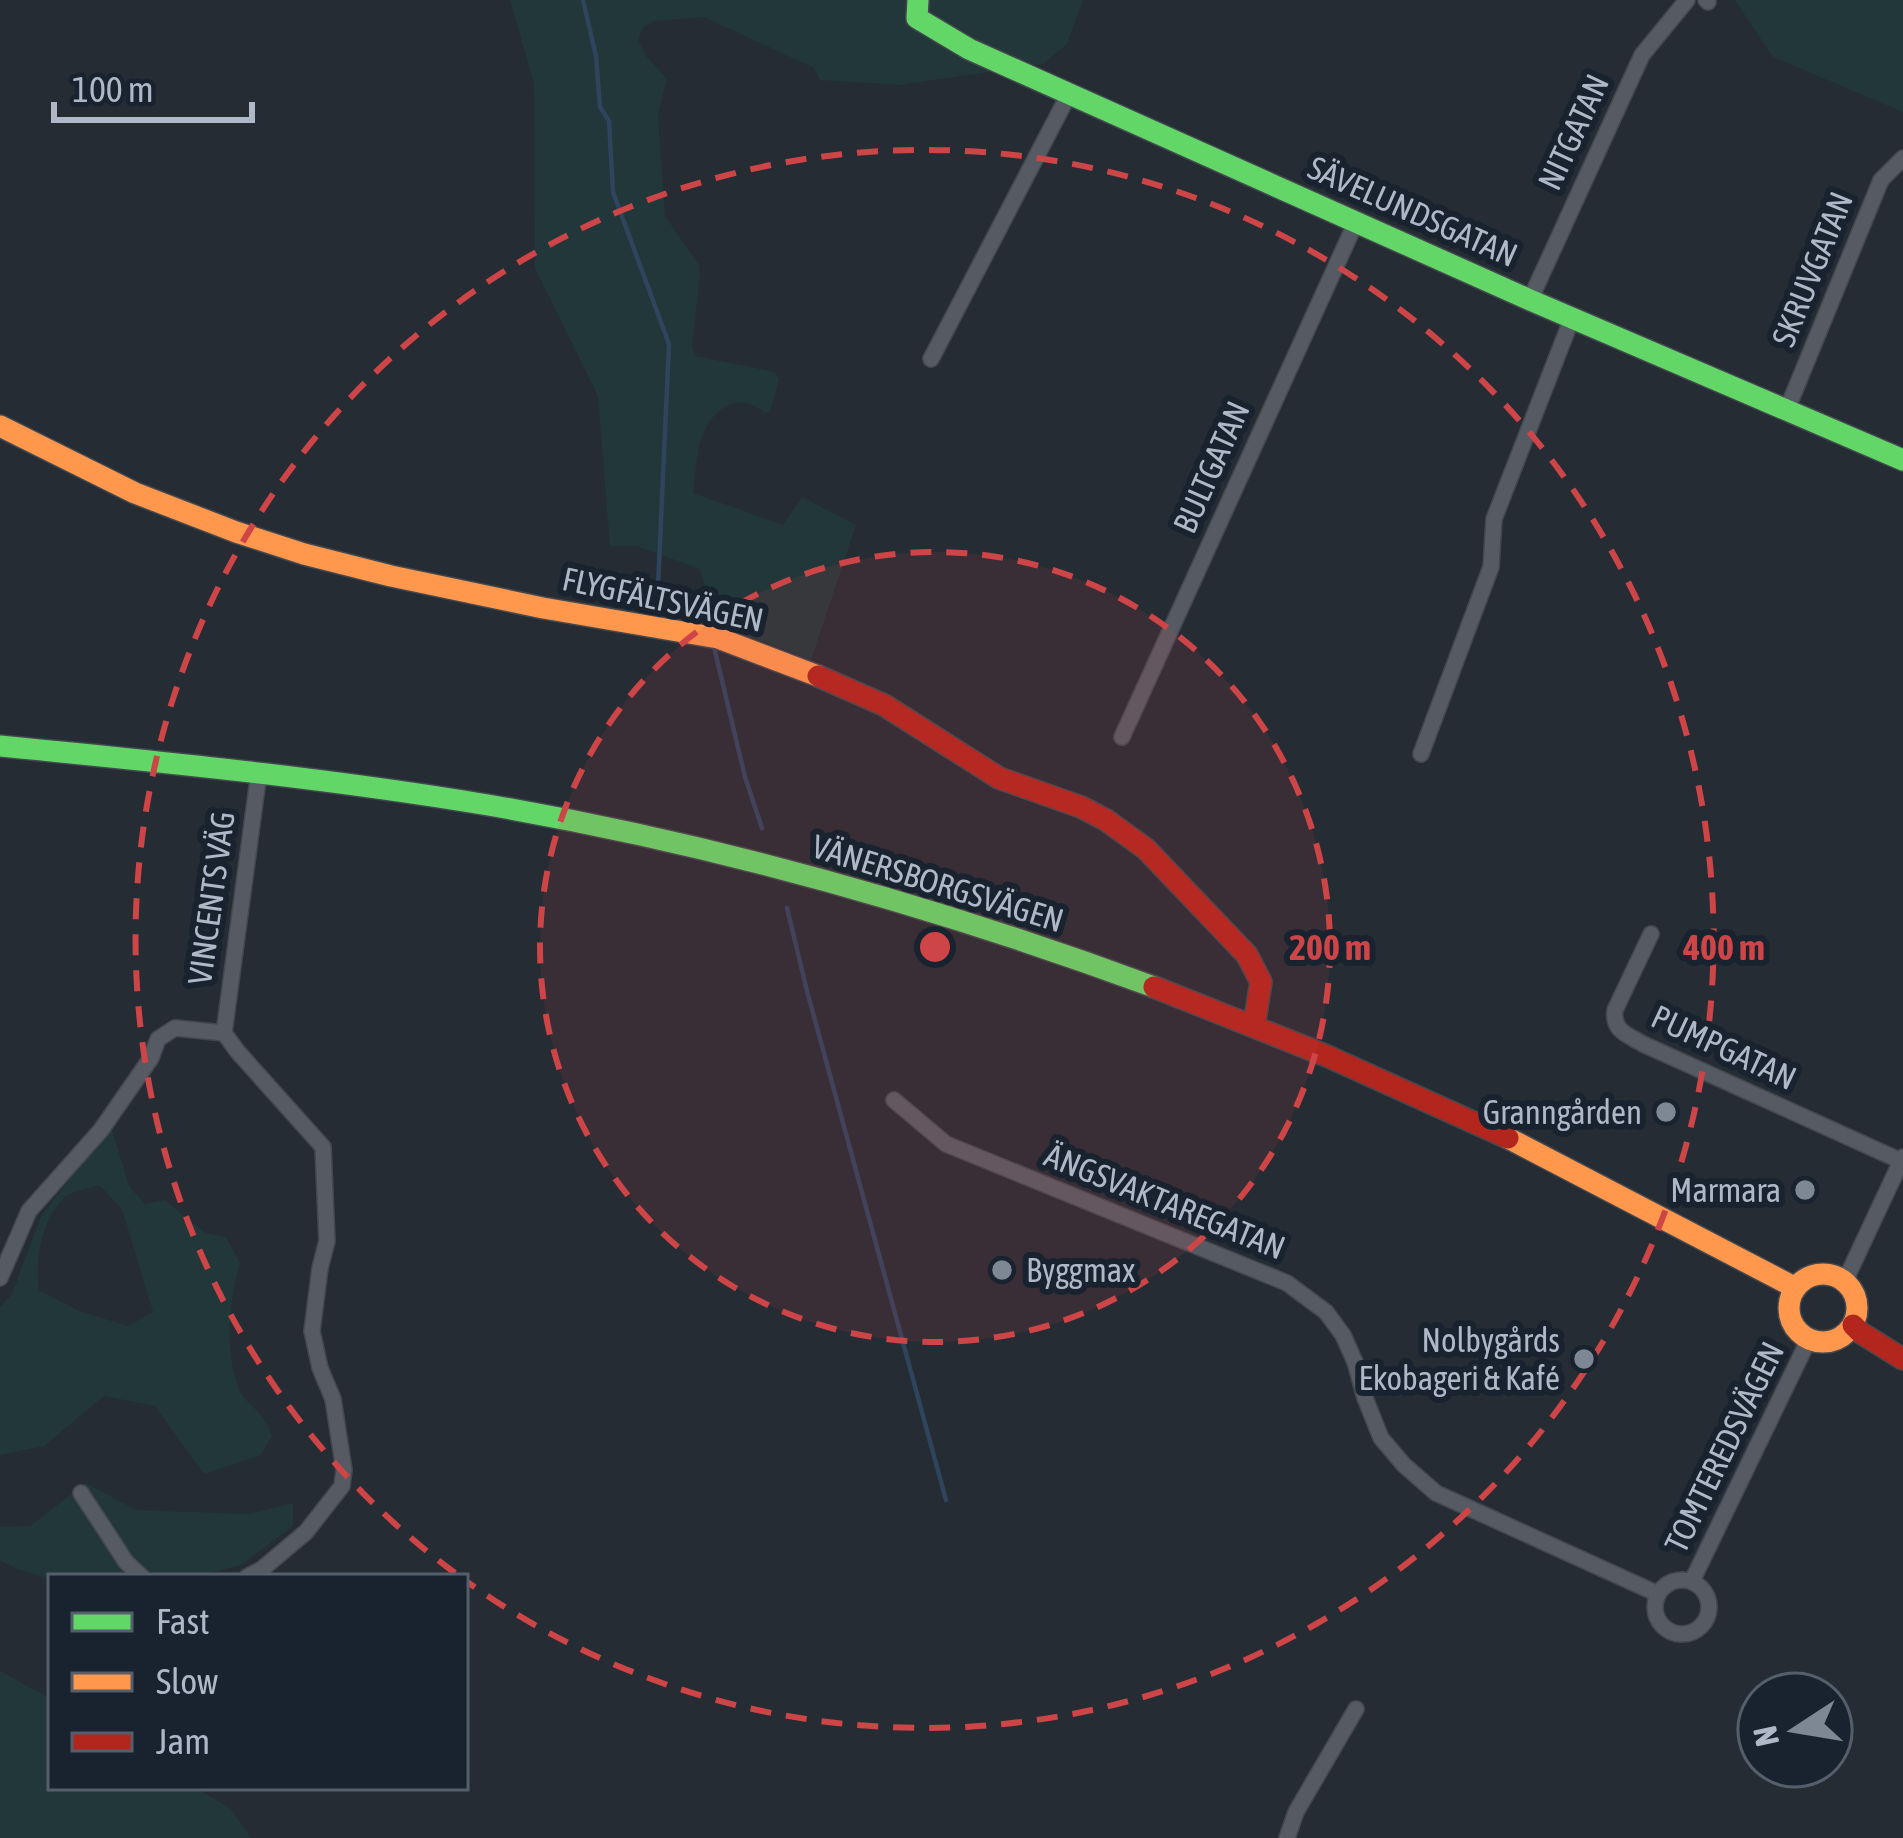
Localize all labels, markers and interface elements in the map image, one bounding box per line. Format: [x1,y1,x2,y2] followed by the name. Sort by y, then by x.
[54,48,252,122] scale bar
[72,68,154,110] text: 100 m
[1530,68,1616,196] street label: NITGATAN
[1303,148,1523,274] street label: SÄVELUNDSGATAN
[1764,186,1860,352] street label: SKRUVGATAN
[1165,395,1257,539] street label: BULTGATAN
[559,559,767,639] street label: FLYGFÄLTSVÄGEN
[180,809,242,987] street label: VINCENTS VÄG
[808,827,1068,939] street label: VÄNERSBORGSVÄGEN
[914,926,956,968] centre of rings
[1289,926,1371,968] text: 200 m
[1682,926,1765,968] text: 400 m
[1646,997,1802,1097] street label: PUMPGATAN
[1483,1093,1642,1131] place label: Granngården
[1653,1099,1679,1125] marker: Granngården
[1039,1135,1291,1267] street label: ÄNGSVAKTAREGATAN
[1670,1171,1781,1209] place label: Marmara
[1792,1177,1818,1203] marker: Marmara
[1026,1251,1135,1289] place label: Byggmax
[989,1257,1015,1283] marker: Byggmax
[1359,1321,1560,1397] place label: Nolbygårds Ekobageri & Kafé
[1657,1336,1791,1558] street label: TOMTEREDSVÄGEN
[1571,1346,1597,1372] marker: Nolbygårds Ekobageri & Kafé
[48,1574,468,1790] legend
[156,1600,210,1642] text: Fast
[156,1660,218,1702] text: Slow
[1735,1670,1855,1790] north arrow
[156,1720,210,1762] text: Jam
[1745,1723,1786,1750] text: N

